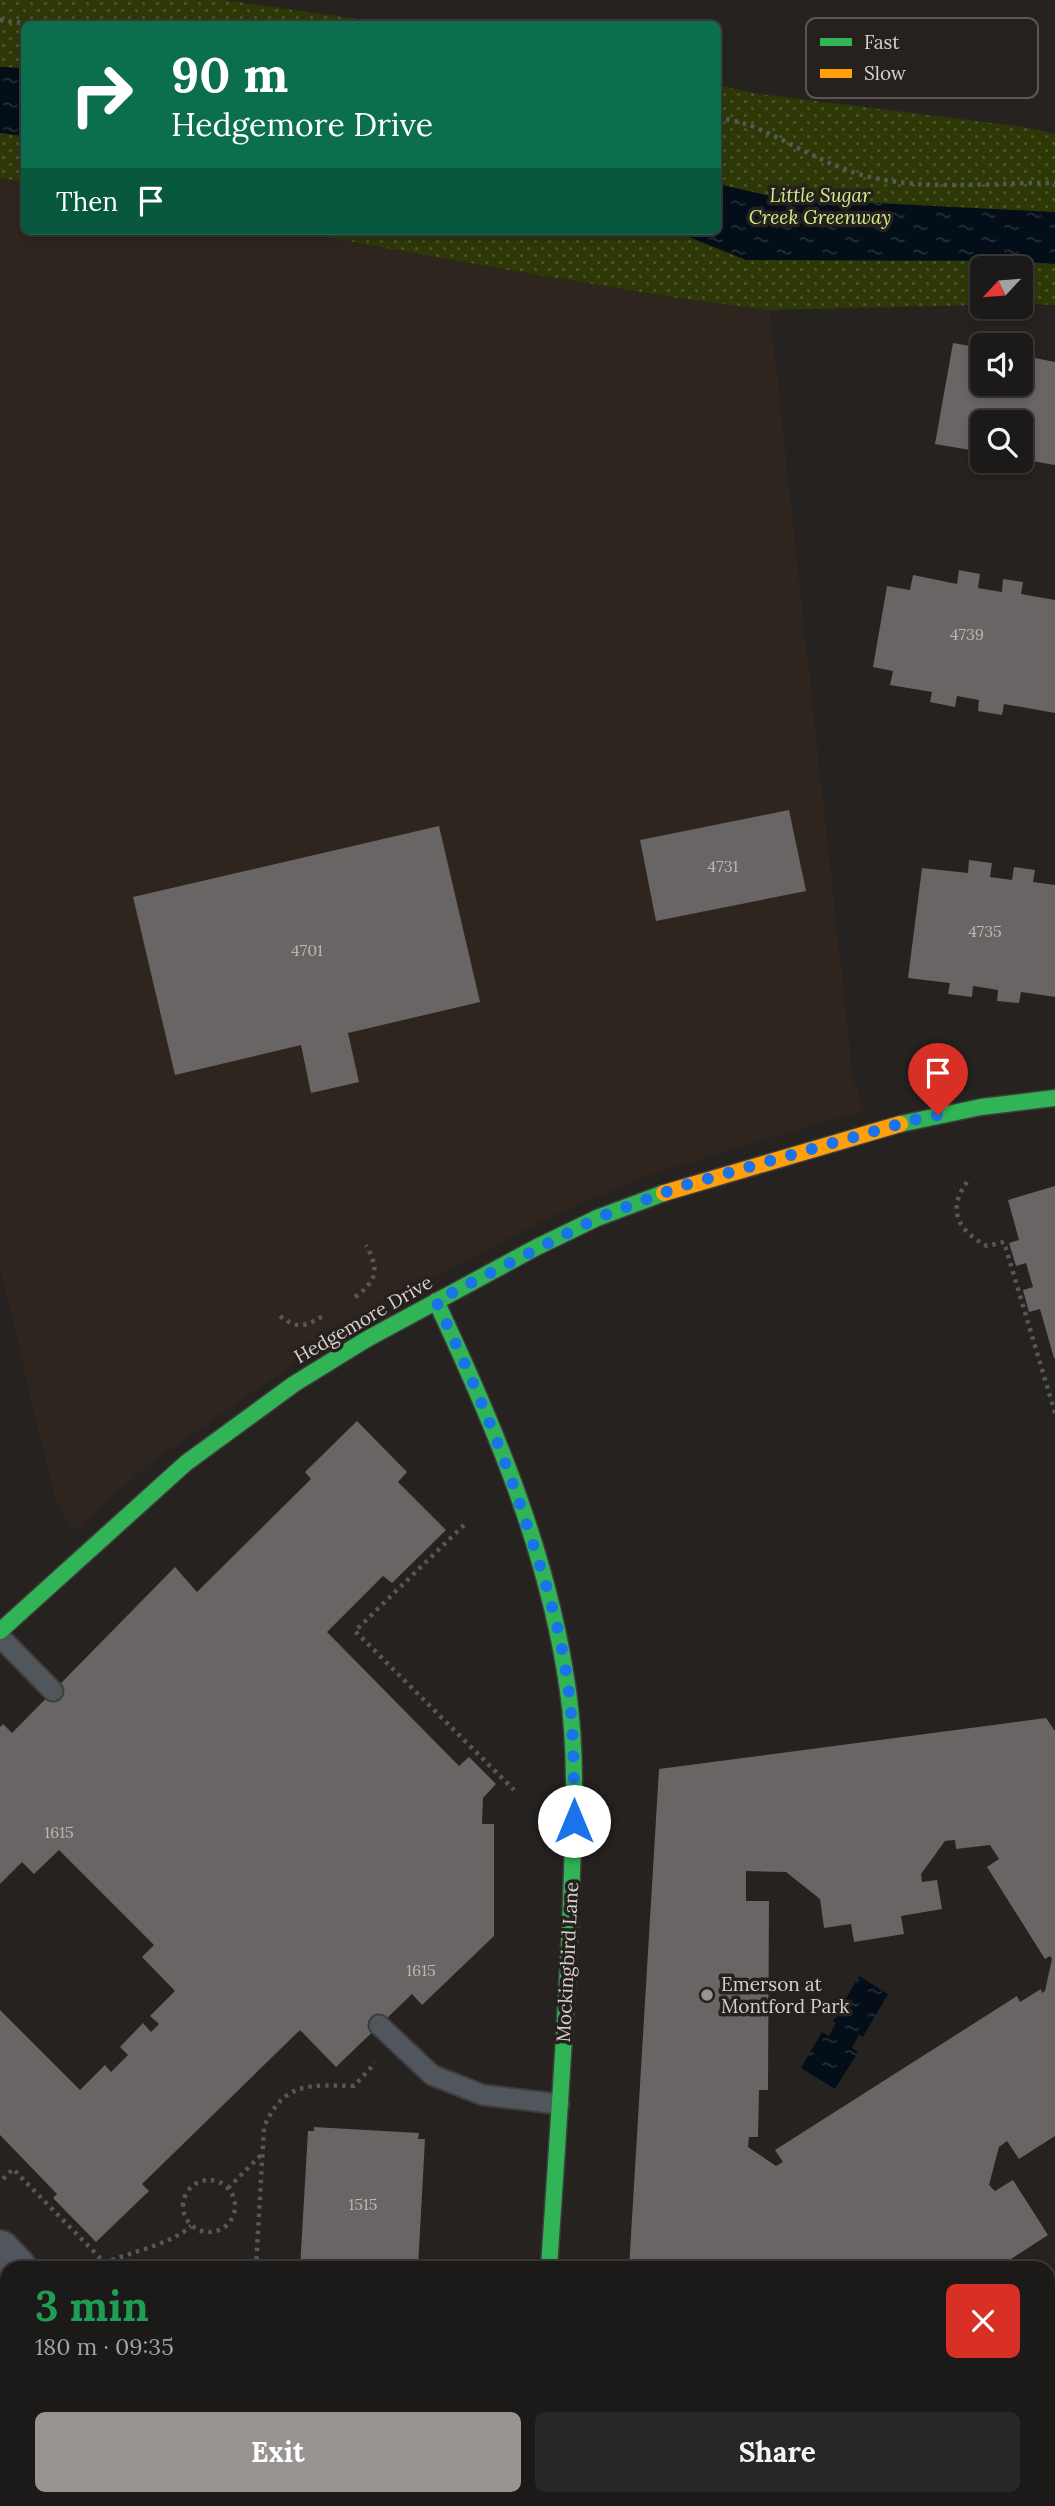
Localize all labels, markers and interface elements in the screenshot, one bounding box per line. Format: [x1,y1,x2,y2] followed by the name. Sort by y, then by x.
[806,18,1038,98] legend
[864,30,900,54] text: Fast
[171,43,288,105] text: 90 m
[56,49,147,140] icon: right
[864,61,907,85] text: Slow
[171,104,433,145] text: Hedgemore Drive
[132,182,170,220] icon: arrive
[749,183,891,229] park label: Little Sugar Creek Greenway
[56,185,118,218] text: Then
[970,256,1032,318] north arrow
[970,256,1033,473] map controls
[970,333,1033,396] button: sound
[970,410,1033,473] button: search
[950,624,984,644] house number: 4739
[708,856,739,876] house number: 4731
[968,921,1002,941] house number: 4735
[291,940,323,960] house number: 4701
[908,1043,968,1115] pin
[919,1054,957,1092] icon: arrive
[290,1270,436,1368] street label: Hedgemore Drive
[537,1784,611,1858] position arrow
[44,1822,74,1842] house number: 1615
[551,1881,583,2043] street label: Mockingbird Lane
[406,1960,436,1980] house number: 1615
[721,1972,850,2018] place label: Emerson at Montford Park
[699,1987,715,2003] marker: Emerson at Montford Park
[348,2194,378,2214] house number: 1515
[35,2279,149,2333] text: 3 min
[946,2284,1020,2358] button: close
[35,2332,174,2361] text: 180 m · 09:35
[35,2412,521,2492] button: Exit
[535,2412,1020,2492] button: Share

